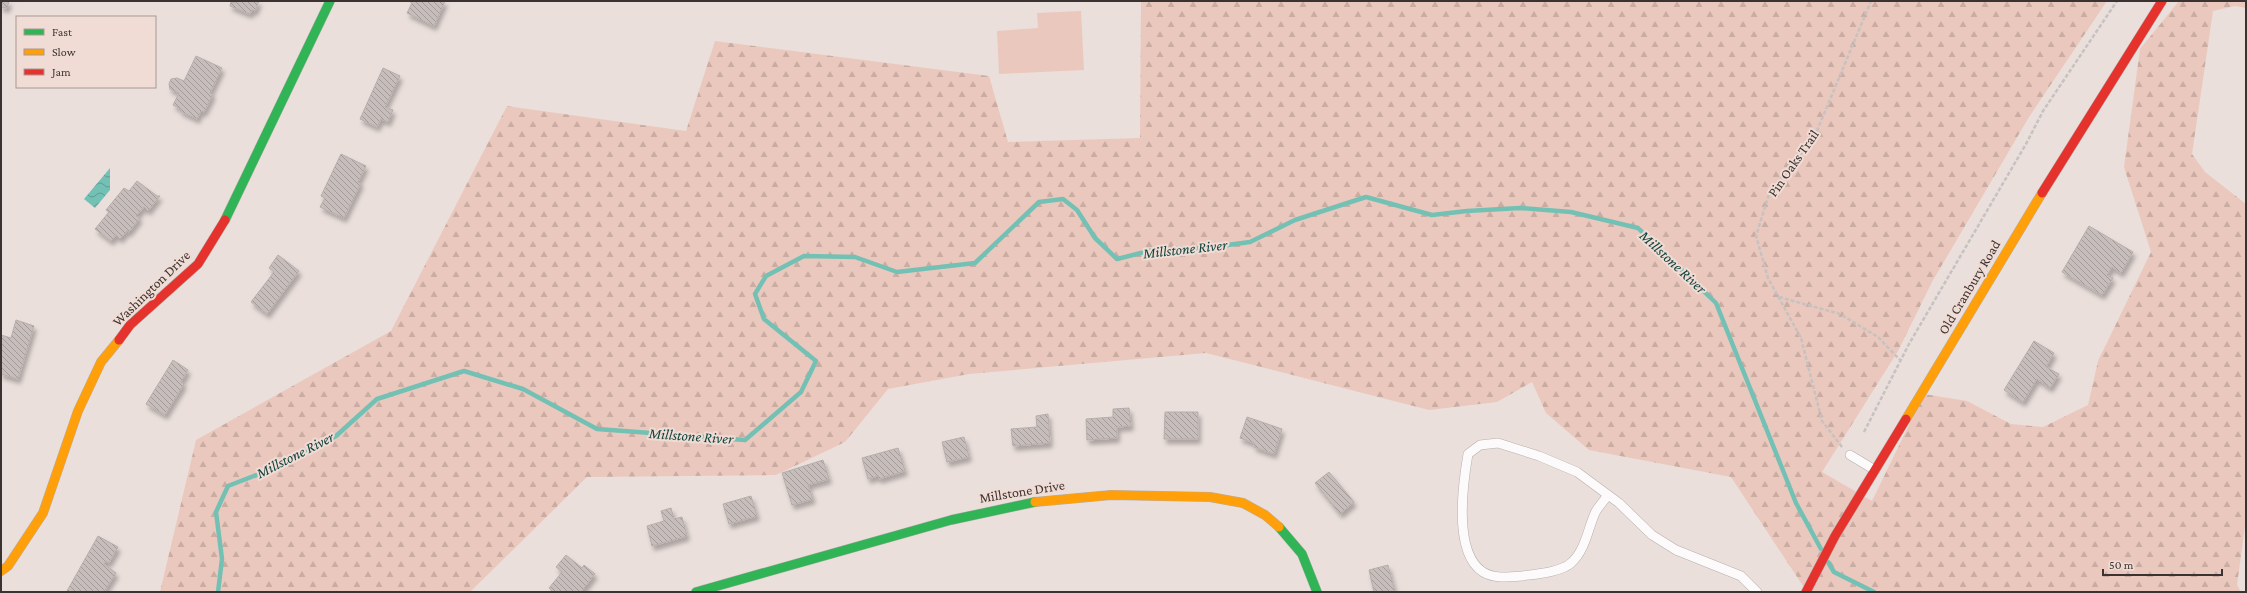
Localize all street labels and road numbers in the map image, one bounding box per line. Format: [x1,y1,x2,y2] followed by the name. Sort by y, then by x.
[1764,126,1822,199] street label: Pin Oaks Trail
[1935,236,2004,337] street label: Old Cranbury Road
[109,247,193,329] street label: Washington Drive
[978,476,1066,506] street label: Millstone Drive

